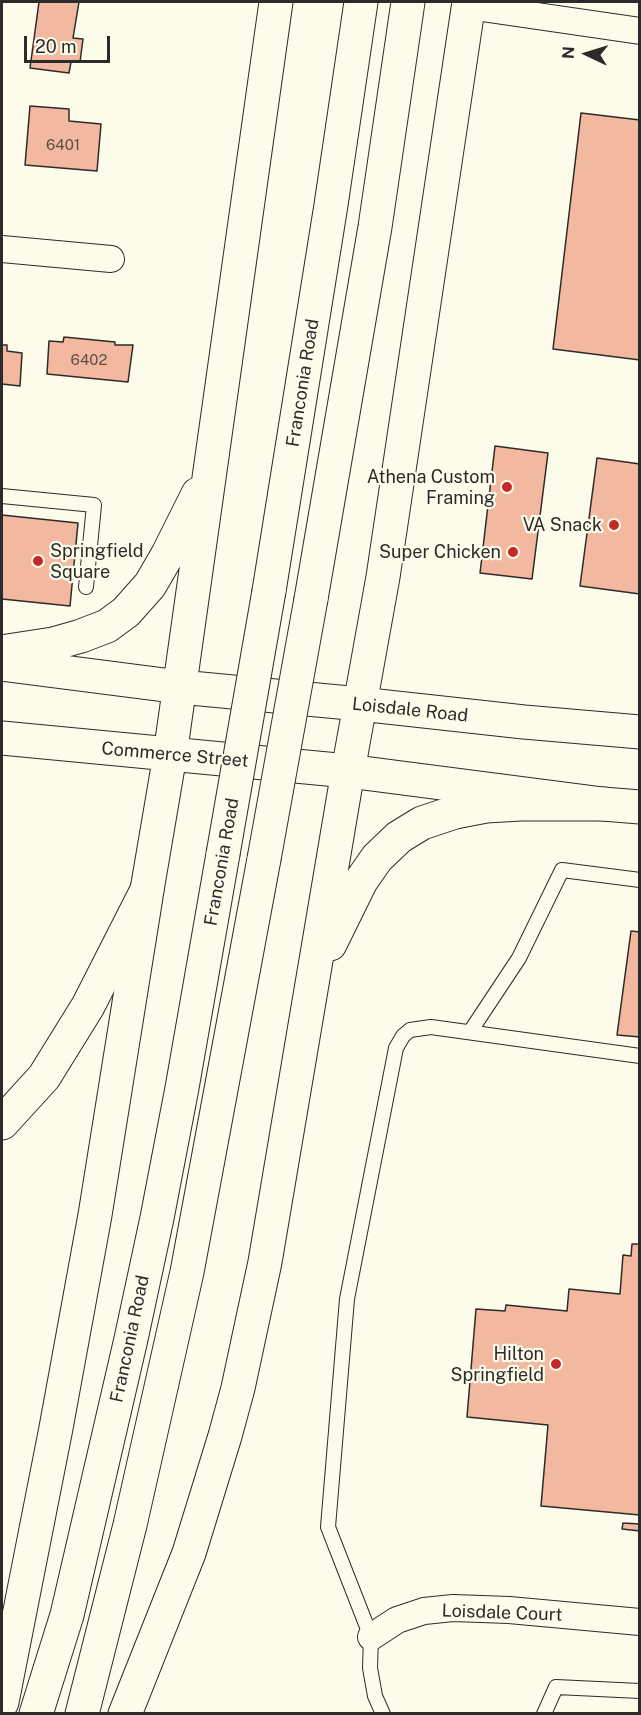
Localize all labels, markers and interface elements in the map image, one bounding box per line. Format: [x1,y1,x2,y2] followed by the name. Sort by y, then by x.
[27,24,112,62] scale bar
[557,24,617,84] north arrow
[35,36,77,57] text: 20 m
[559,46,578,60] text: N
[46,136,80,154] house number: 6401
[282,317,324,449] street label: Franconia Road
[71,351,107,369] house number: 6402
[367,466,495,508] place label: Athena Custom Framing
[500,480,514,494] marker: Athena Custom Framing
[523,514,602,536] place label: VA Snack
[607,518,621,532] marker: VA Snack
[50,540,144,582] place label: Springfield Square
[379,541,501,563] place label: Super Chicken
[506,545,520,559] marker: Super Chicken
[31,554,45,568] marker: Springfield Square
[351,693,469,727] street label: Loisdale Road
[101,738,249,772] street label: Commerce Street
[200,796,244,928] street label: Franconia Road
[106,1273,154,1405] street label: Franconia Road
[450,1343,544,1386] place label: Hilton Springfield
[549,1357,563,1371] marker: Hilton Springfield
[441,1600,563,1626] street label: Loisdale Court

